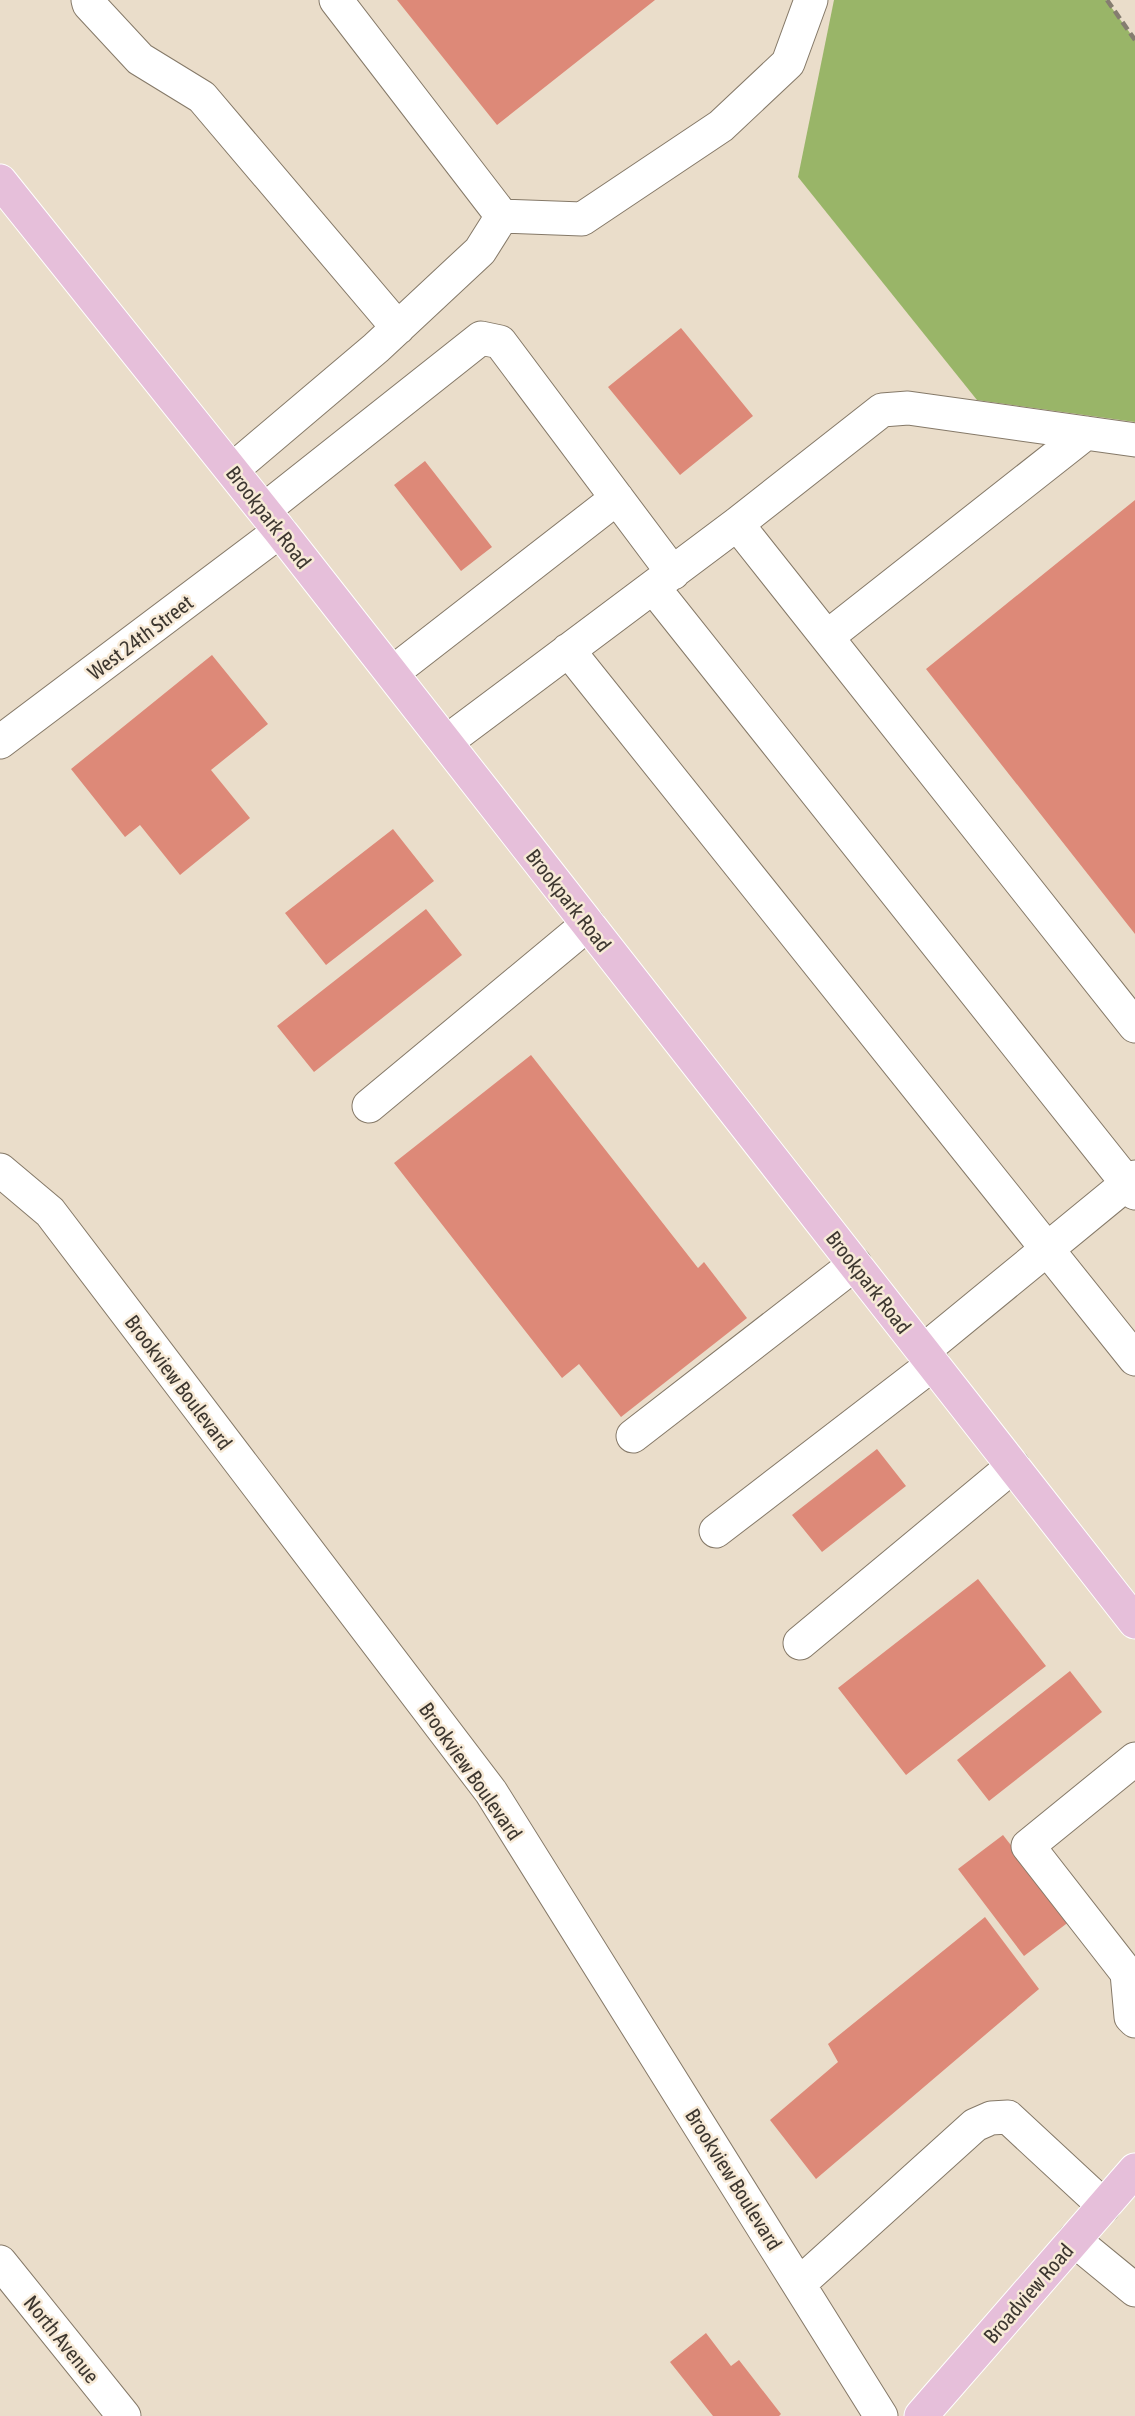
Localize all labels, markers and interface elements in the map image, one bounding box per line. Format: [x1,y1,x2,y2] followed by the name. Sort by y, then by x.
[222,461,316,573] street label: Brookpark Road
[83,590,197,684] street label: West 24th Street
[522,844,616,956] street label: Brookpark Road
[822,1226,916,1338] street label: Brookpark Road
[121,1310,237,1454] street label: Brookview Boulevard
[415,1698,527,1844] street label: Brookview Boulevard
[681,2104,787,2254] street label: Brookview Boulevard
[978,2238,1078,2348] street label: Broadview Road
[19,2290,105,2388] street label: North Avenue

